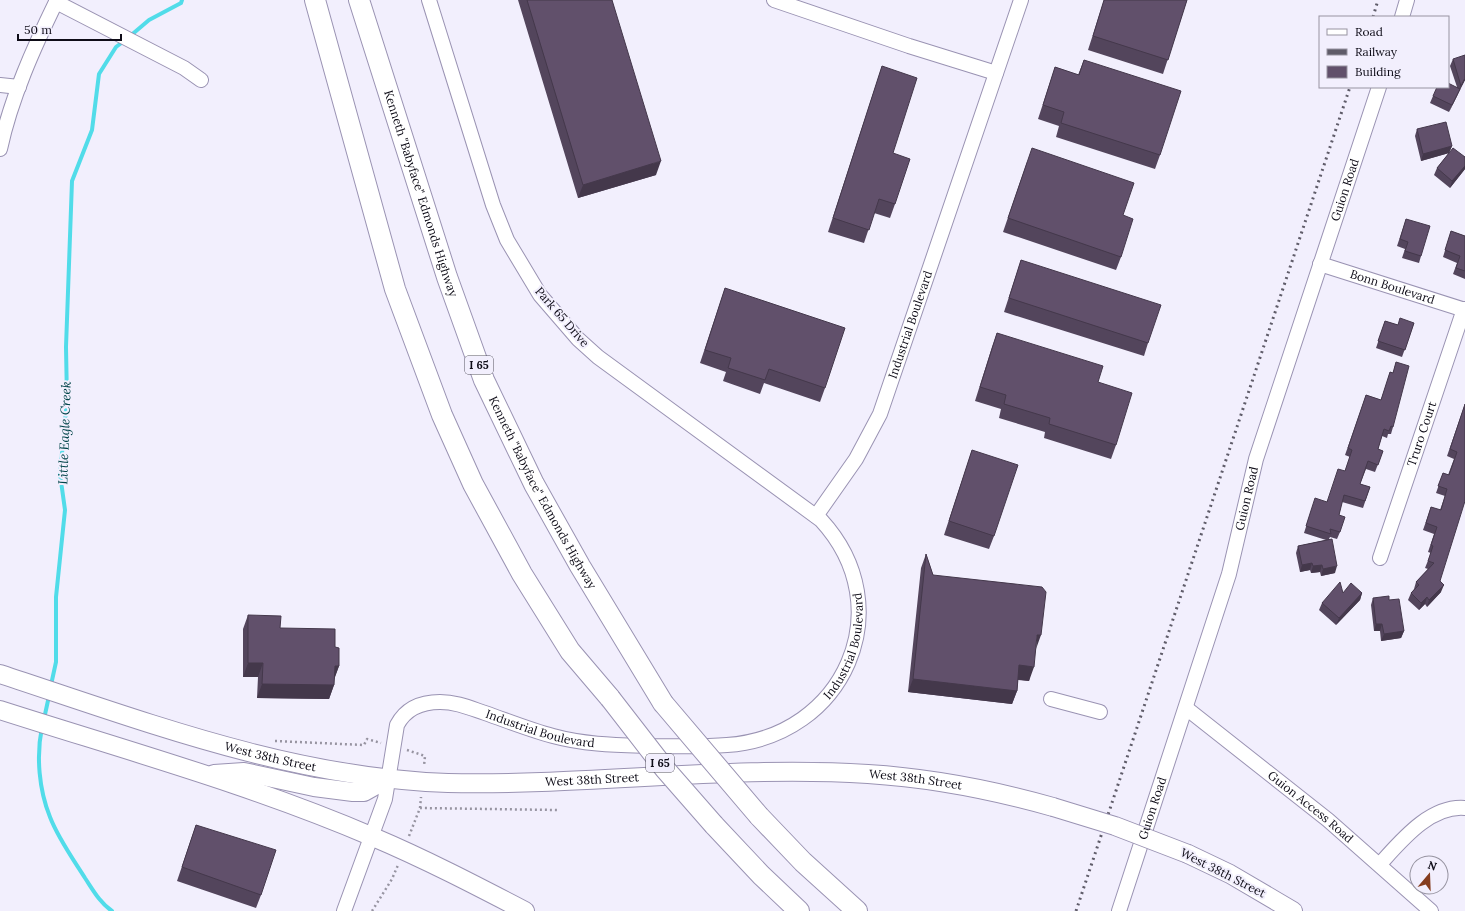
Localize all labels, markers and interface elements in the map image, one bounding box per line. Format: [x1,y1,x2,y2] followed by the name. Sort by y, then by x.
[18,16,121,42] scale bar
[1319,16,1449,88] legend
[24,22,52,37] text: 50 m
[1355,24,1383,39] text: Road
[1355,44,1398,59] text: Railway
[1355,64,1401,79] text: Building
[381,88,462,299] street label: Kenneth "Babyface" Edmonds Highway
[1327,157,1362,223] street label: Guion Road
[1348,266,1437,307] street label: Bonn Boulevard
[885,269,935,380] street label: Industrial Boulevard
[532,284,593,350] street label: Park 65 Drive
[465,356,493,374] road number: I 65
[54,381,75,485] water label: Little Eagle Creek
[486,393,600,592] street label: Kenneth "Babyface" Edmonds Highway
[1403,399,1439,468] street label: Truro Court
[1231,465,1261,532] street label: Guion Road
[820,592,866,702] street label: Industrial Boulevard
[484,706,596,750] street label: Industrial Boulevard
[223,738,318,774] street label: West 38th Street
[646,754,674,772] road number: I 65
[868,766,964,793] street label: West 38th Street
[1265,767,1357,846] street label: Guion Access Road
[545,769,640,789] street label: West 38th Street
[1135,775,1169,841] street label: Guion Road
[1178,845,1269,901] street label: West 38th Street
[1409,855,1449,895] north arrow
[1426,858,1439,874] text: N

